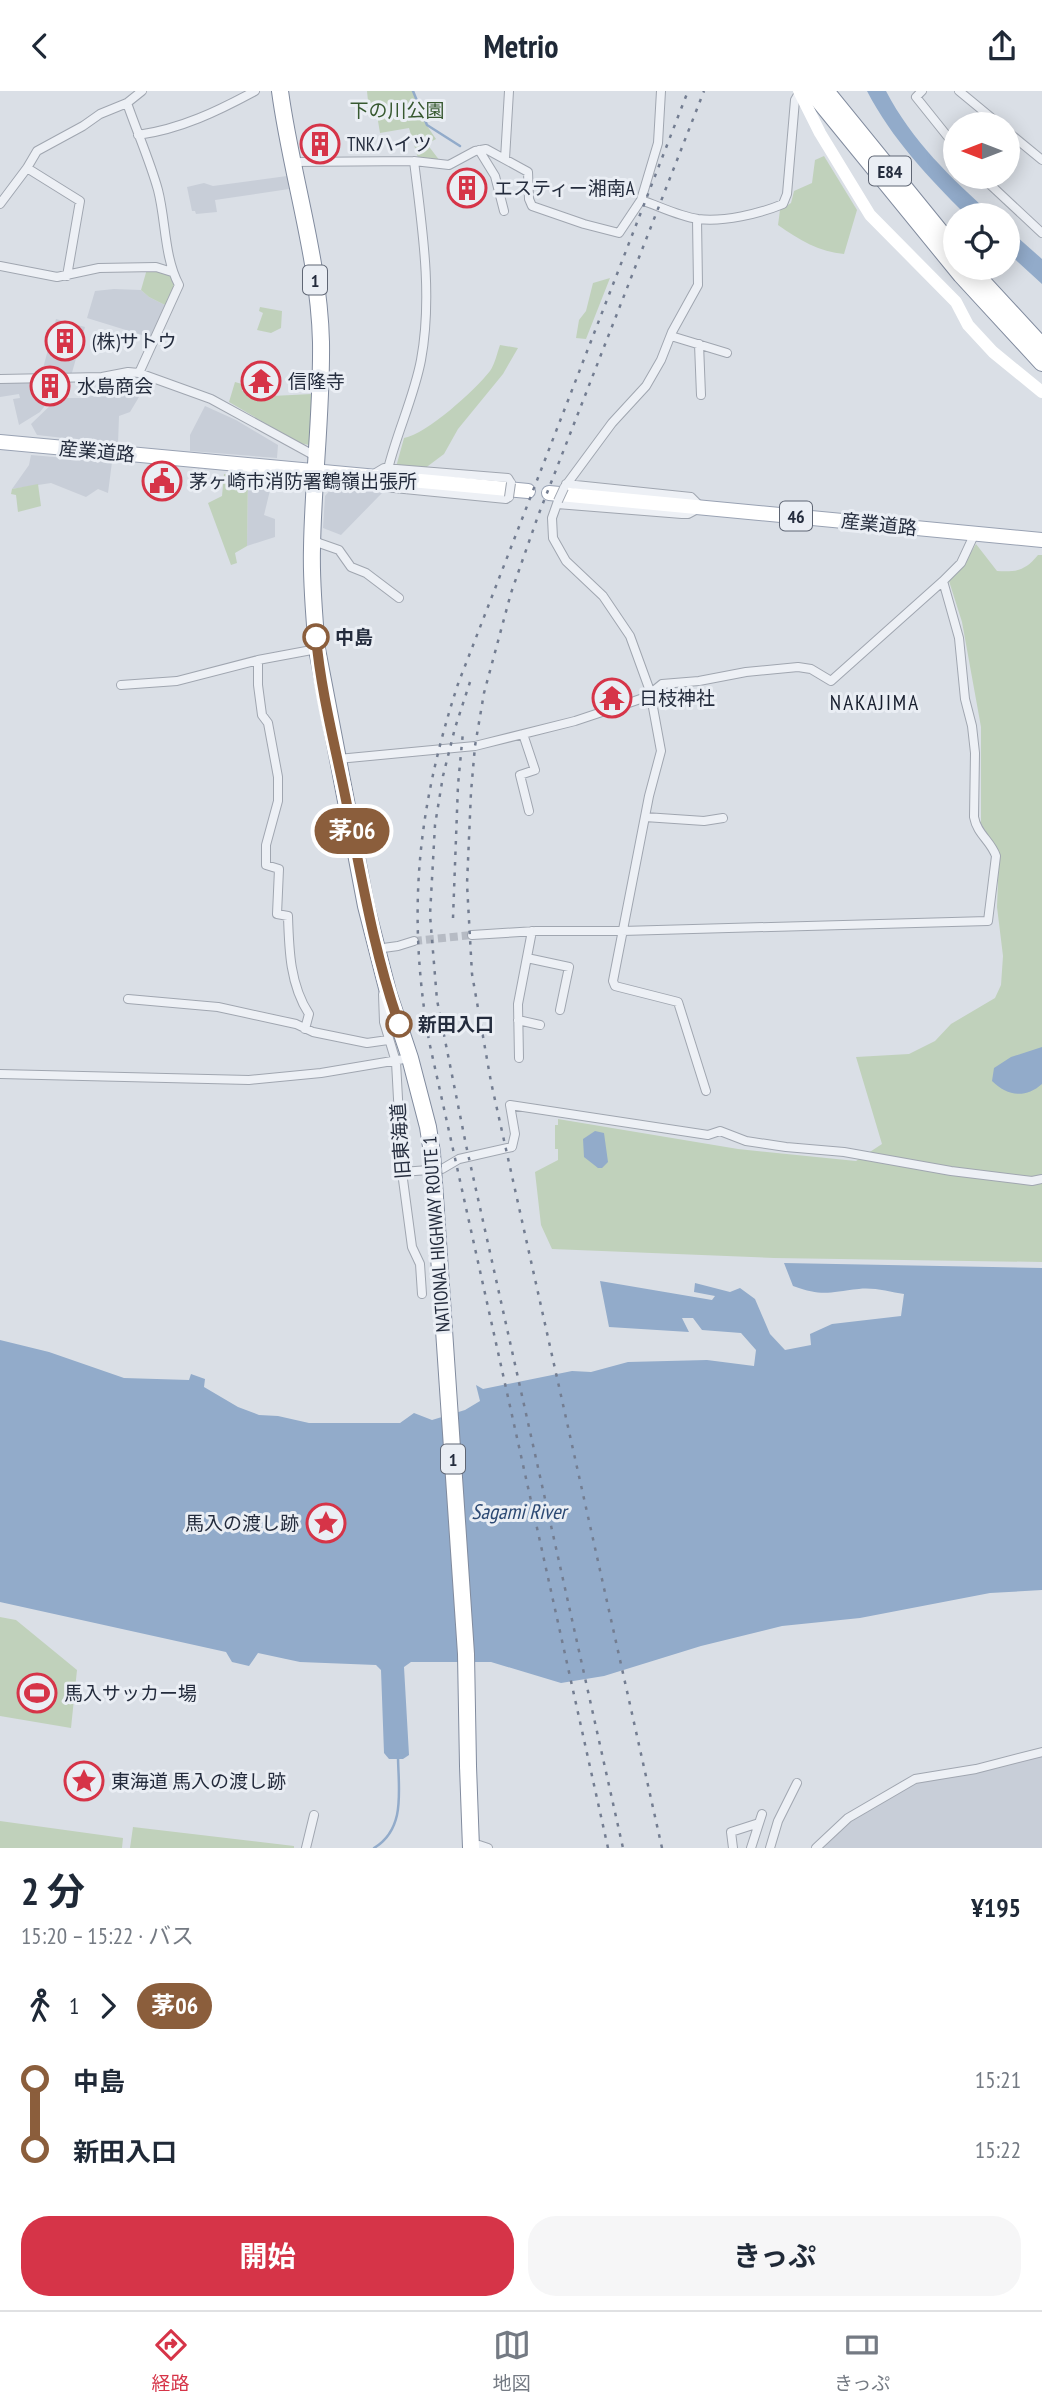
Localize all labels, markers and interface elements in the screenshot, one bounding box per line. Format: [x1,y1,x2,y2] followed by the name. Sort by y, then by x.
[483,25,559,67] text: Metrio
[21,27,59,65] icon: back
[983,27,1021,65] icon: share
[349,98,445,122] park label: 下の川公園
[943,112,1020,189] north arrow
[943,112,1020,280] map controls
[299,123,341,165] building icon: TNKハイツ
[347,132,432,156] place label: TNKハイツ
[869,157,911,185] road number: E84
[446,167,488,209] building icon: エスティー湘南A
[494,176,635,200] place label: エスティー湘南A
[943,203,1020,280] button: locate
[303,265,327,295] road number: 1
[44,320,86,362] building icon: (株)サトウ
[92,329,177,353] place label: (株)サトウ
[240,360,282,402] temple icon: 信隆寺
[29,365,71,407] building icon: 水島商会
[288,369,345,393] place label: 信隆寺
[77,374,153,398] place label: 水島商会
[58,436,136,466] street label: 産業道路
[141,460,183,502] public building icon: 茅ヶ崎市消防署鶴嶺出張所
[189,469,417,493] place label: 茅ヶ崎市消防署鶴嶺出張所
[780,501,812,531] road number: 46
[840,508,918,540] street label: 産業道路
[303,624,329,650] marker: 中島
[335,625,373,649] place label: 中島
[591,677,633,719] temple icon: 日枝神社
[639,686,715,710] place label: 日枝神社
[830,689,920,716] district label: NAKAJIMA
[312,808,392,854] line badge: 茅06
[329,815,375,846] text: 茅06
[386,1011,412,1037] marker: 新田入口
[418,1012,494,1036] place label: 新田入口
[385,1102,415,1180] street label: 旧東海道
[417,1135,455,1333] street label: NATIONAL HIGHWAY ROUTE 1
[441,1444,465,1473] road number: 1
[472,1498,570,1525] water label: Sagami River
[305,1502,347,1544] place icon: 馬入の渡し跡
[185,1511,299,1535] place label: 馬入の渡し跡
[16,1672,58,1714] sports icon: 馬入サッカー場
[64,1681,197,1705] place label: 馬入サッカー場
[63,1760,105,1802] place icon: 東海道 馬入の渡し跡
[111,1769,286,1793] place label: 東海道 馬入の渡し跡
[21,1866,85,1915] text: 2 分
[971,1891,1021,1924] text: ¥195
[21,1921,194,1950] text: 15:20 – 15:22 · バス
[21,1987,59,2025] icon: walk
[89,1987,127,2025] icon: forward
[151,1990,198,2021] text: 茅06
[69,1991,79,2020] text: 1
[73,2065,125,2098] text: 中島
[975,2065,1021,2094] text: 15:21
[73,2135,177,2168] text: 新田入口
[975,2135,1021,2164] text: 15:22
[21,2216,514,2296] button: 開始
[528,2216,1021,2296] button: きっぷ
[152,2326,190,2395] tab: 経路
[493,2326,531,2395] tab: 地図
[834,2326,890,2395] tab: きっぷ

